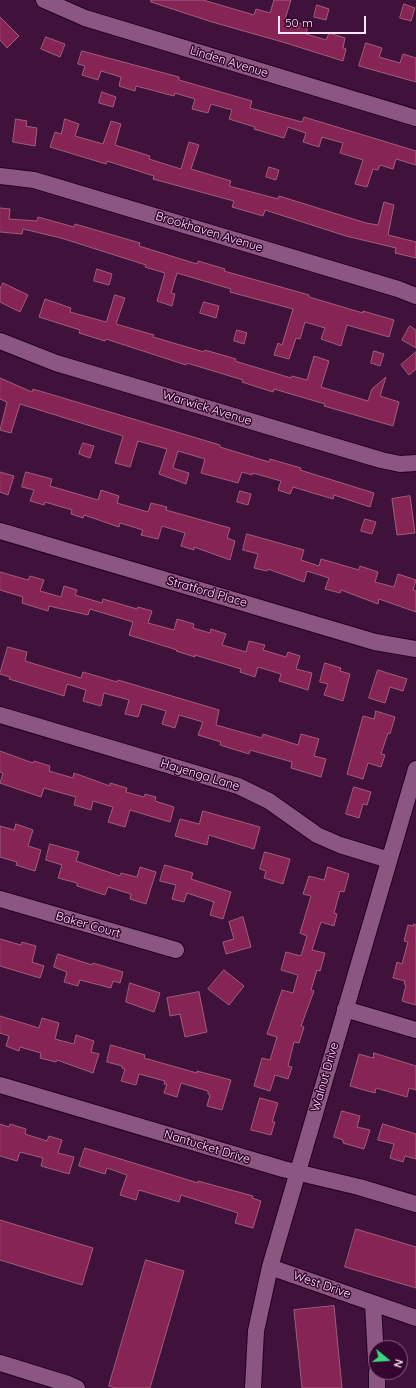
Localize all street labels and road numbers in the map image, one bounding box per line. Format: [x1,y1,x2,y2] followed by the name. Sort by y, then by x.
[188,43,270,81] street label: Linden Avenue
[154,209,264,255] street label: Brookhaven Avenue
[161,388,253,428] street label: Warwick Avenue
[165,574,249,610] street label: Stratford Place
[159,756,241,794] street label: Hayenga Lane
[54,909,122,941] street label: Baker Court
[308,1041,342,1113] street label: Walnut Drive
[162,1127,252,1167] street label: Nantucket Drive
[291,1268,353,1302] street label: West Drive

